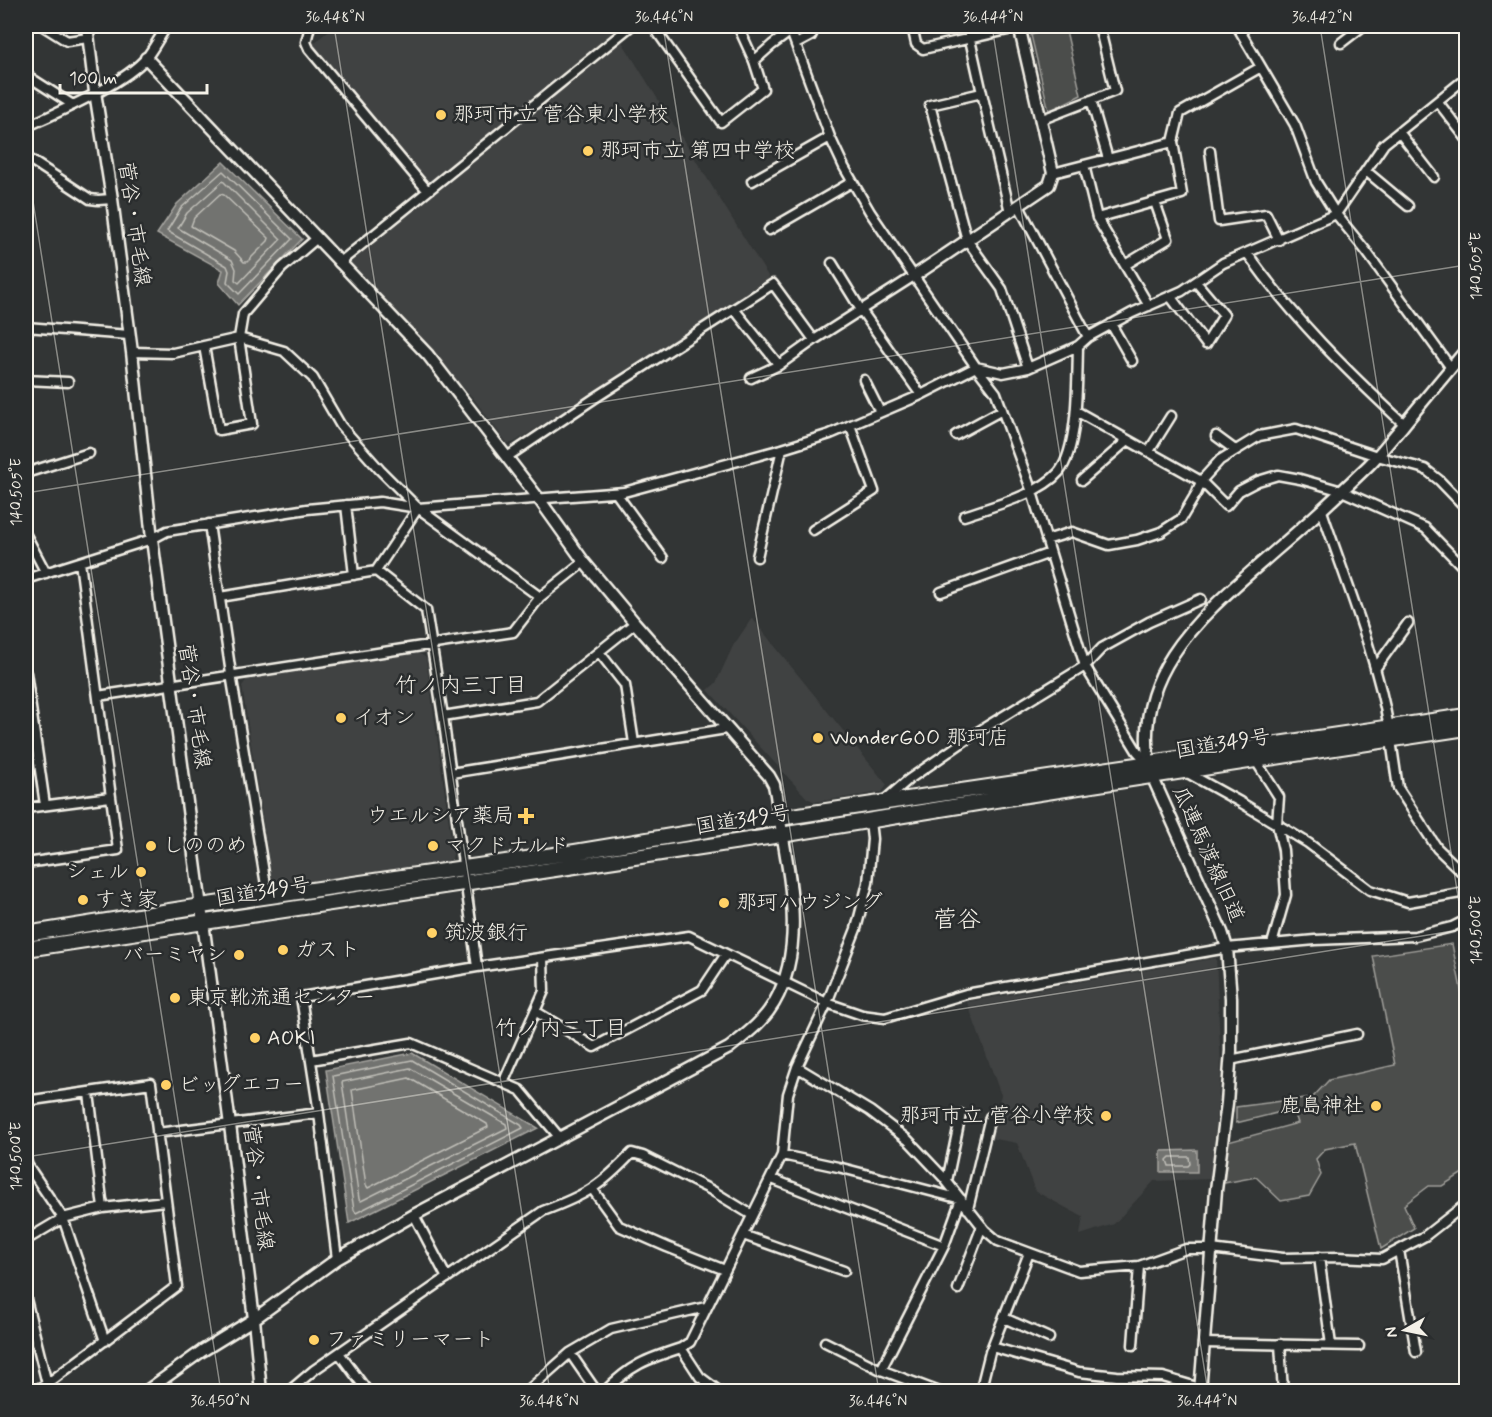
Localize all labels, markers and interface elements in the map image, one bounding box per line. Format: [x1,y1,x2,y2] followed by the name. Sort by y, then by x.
[305,8,365,28] text: 36.448°N
[635,8,693,28] text: 36.446°N
[963,8,1023,28] text: 36.444°N
[1292,8,1352,28] text: 36.442°N
[60,57,207,95] scale bar
[69,67,117,91] text: 100 m
[453,101,669,129] place label: 那珂市立 菅谷東小学校
[434,108,448,122] marker: 那珂市立 菅谷東小学校
[600,137,795,165] place label: 那珂市立 第四中学校
[581,144,595,158] marker: 那珂市立 第四中学校
[111,160,157,288] street label: 菅谷・市毛線
[1467,232,1487,300] text: 140.505°E
[7,458,27,526] text: 140.505°E
[171,642,217,770] street label: 菅谷・市毛線
[395,672,527,700] district label: 竹ノ内三丁目
[353,704,415,732] place label: イオン
[334,711,348,725] marker: イオン
[1173,723,1273,765] street label: 国道349号
[830,724,1009,752] place label: WonderGOO 那珂店
[811,731,825,745] marker: WonderGOO 那珂店
[1165,781,1251,927] street label: 瓜連馬渡線旧道
[693,799,793,841] street label: 国道349号
[367,802,514,830] place label: ウエルシア薬局
[519,809,533,823] marker: ウエルシア薬局
[163,832,247,860] place label: しののめ
[445,832,569,860] place label: マクドナルド
[144,839,158,853] marker: しののめ
[426,839,440,853] marker: マクドナルド
[66,858,129,886] place label: シェル
[134,865,148,879] marker: シェル
[213,871,313,913] street label: 国道349号
[95,886,158,914] place label: すき家
[736,889,883,917] place label: 那珂ハウジング
[76,893,90,907] marker: すき家
[1467,895,1487,964] text: 140.500°E
[717,896,731,910] marker: 那珂ハウジング
[933,905,981,936] district label: 菅谷
[444,919,528,947] place label: 筑波銀行
[425,926,439,940] marker: 筑波銀行
[295,936,360,964] place label: ガスト
[122,941,227,969] place label: バーミヤン
[276,943,290,957] marker: ガスト
[232,948,246,962] marker: バーミヤン
[187,984,375,1012] place label: 東京靴流通センター
[168,991,182,1005] marker: 東京靴流通センター
[495,1015,627,1043] district label: 竹ノ内二丁目
[267,1024,316,1052] place label: AOKI
[248,1031,262,1045] marker: AOKI
[178,1071,304,1099] place label: ビッグエコー
[159,1078,173,1092] marker: ビッグエコー
[1280,1092,1364,1120] place label: 鹿島神社
[1369,1099,1383,1113] marker: 鹿島神社
[899,1102,1094,1130] place label: 那珂市立 菅谷小学校
[1099,1109,1113,1123] marker: 那珂市立 菅谷小学校
[7,1121,27,1190] text: 140.500°E
[236,1124,280,1252] street label: 菅谷・市毛線
[1375,1300,1435,1360] north arrow
[1380,1325,1403,1339] text: N
[326,1326,494,1354] place label: ファミリーマート
[307,1333,321,1347] marker: ファミリーマート
[190,1392,250,1412] text: 36.450°N
[519,1392,579,1412] text: 36.448°N
[849,1392,907,1412] text: 36.446°N
[1177,1392,1237,1412] text: 36.444°N

